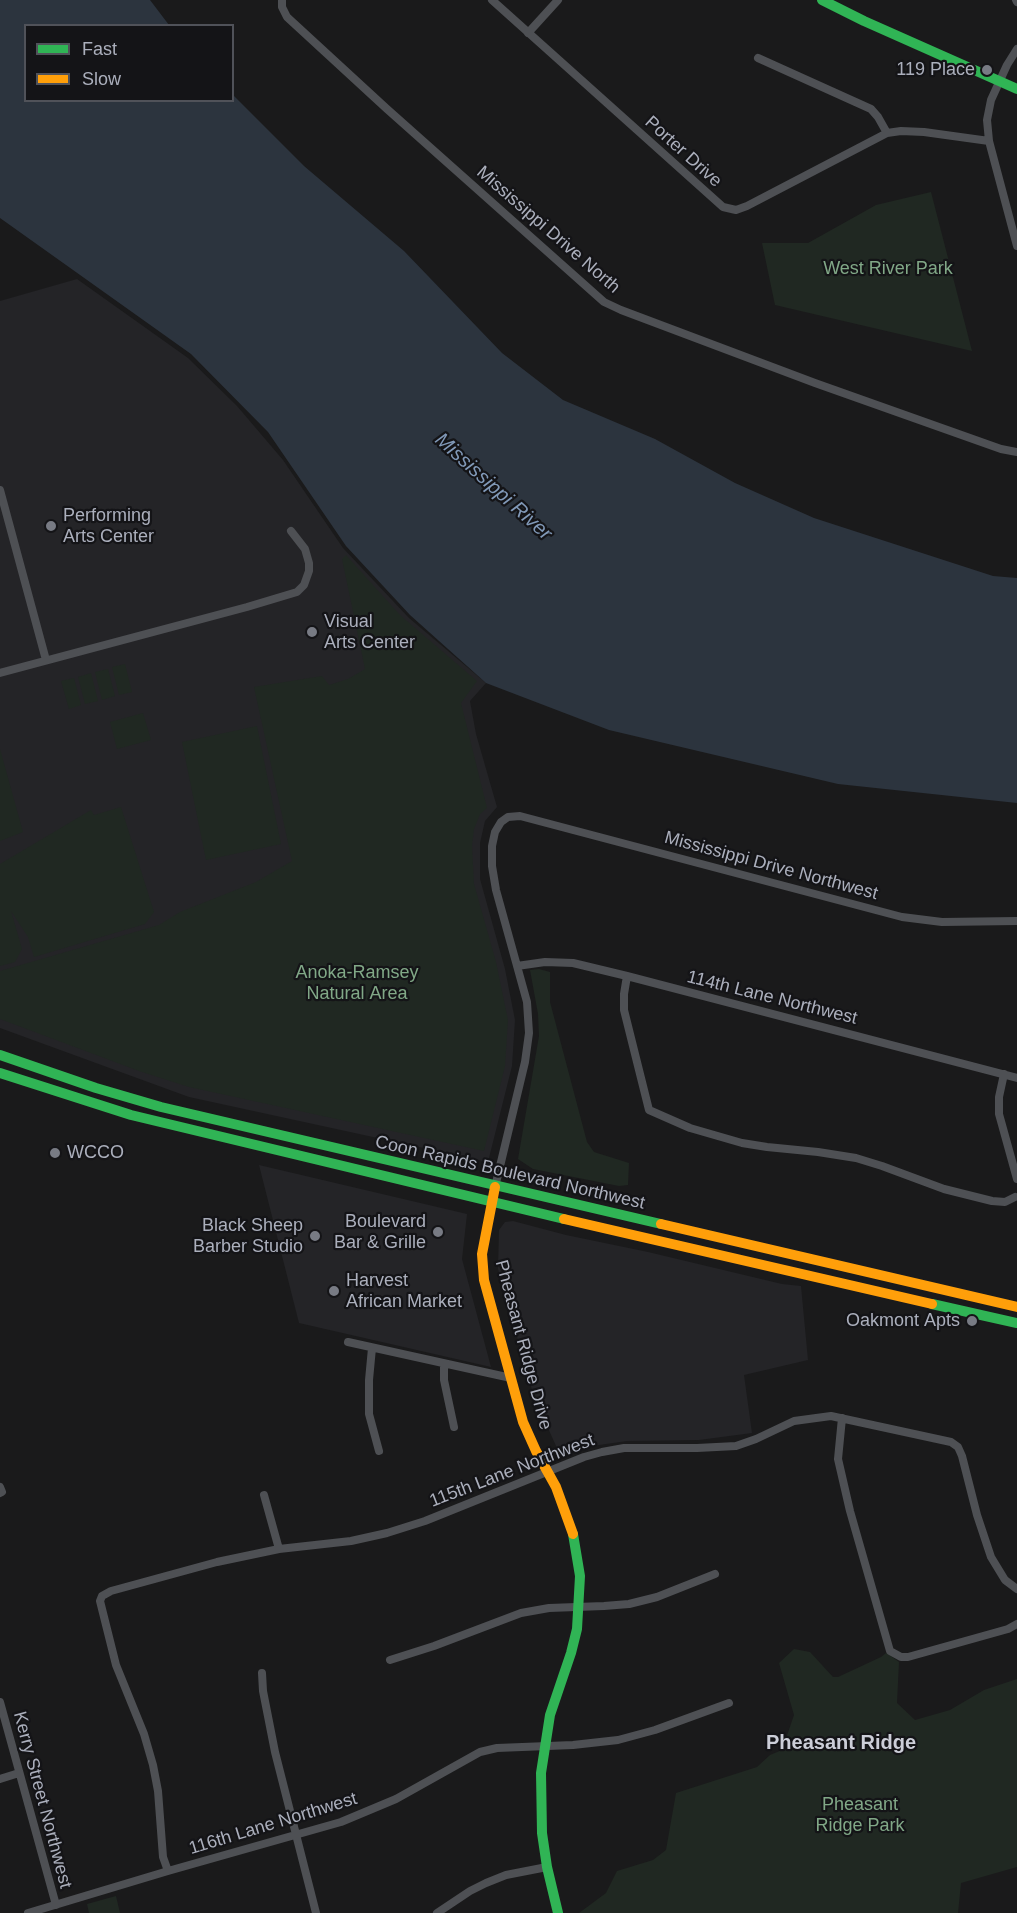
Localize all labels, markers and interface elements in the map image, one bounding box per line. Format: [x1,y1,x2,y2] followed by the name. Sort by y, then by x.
[24,24,234,102] legend
[82,39,117,59] text: Fast
[896,59,975,81] place label: 119 Place
[980,63,994,77] marker: 119 Place
[82,69,121,89] text: Slow
[640,112,726,192] street label: Porter Drive
[472,162,624,298] street label: Mississippi Drive North
[823,258,953,280] park label: West River Park
[430,428,556,546] water label: Mississippi River
[63,505,154,548] place label: Performing Arts Center
[44,519,58,533] marker: Performing Arts Center
[324,611,415,654] place label: Visual Arts Center
[305,625,319,639] marker: Visual Arts Center
[662,827,880,905] street label: Mississippi Drive Northwest
[295,962,419,1004] park label: Anoka-Ramsey Natural Area
[685,966,859,1030] street label: 114th Lane Northwest
[373,1131,647,1215] street label: Coon Rapids Boulevard Northwest
[67,1142,124,1164] place label: WCCO
[48,1146,62,1160] marker: WCCO
[334,1211,426,1254] place label: Boulevard Bar & Grille
[193,1215,303,1258] place label: Black Sheep Barber Studio
[431,1225,445,1239] marker: Boulevard Bar & Grille
[308,1229,322,1243] marker: Black Sheep Barber Studio
[490,1258,556,1432] street label: Pheasant Ridge Drive
[346,1270,462,1312] place label: Harvest African Market
[327,1284,341,1298] marker: Harvest African Market
[846,1310,960,1332] place label: Oakmont Apts
[965,1314,979,1328] marker: Oakmont Apts
[427,1430,597,1512] street label: 115th Lane Northwest
[8,1709,76,1891] street label: Kerry Street Northwest
[766,1731,916,1755] district label: Pheasant Ridge
[186,1788,360,1860] street label: 116th Lane Northwest
[815,1794,905,1836] park label: Pheasant Ridge Park

